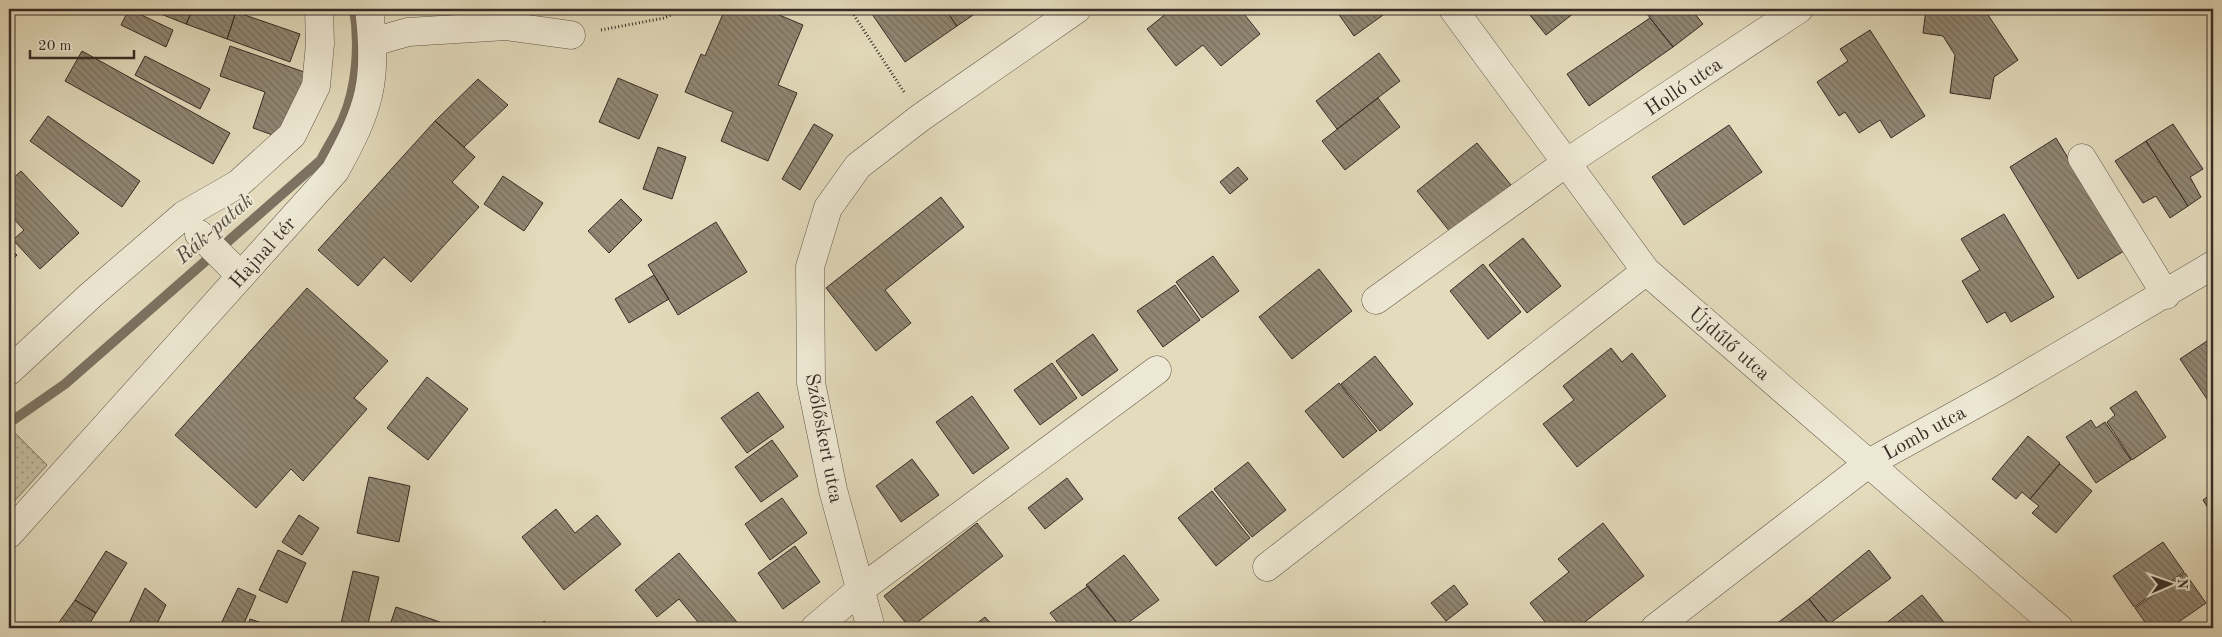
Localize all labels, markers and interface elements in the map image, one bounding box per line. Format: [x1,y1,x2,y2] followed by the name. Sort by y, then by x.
[30,28,134,60] scale bar
[38,39,72,54] text: 20 m
[1642,55,1726,121] street label: Holló utca
[171,190,258,269] water label: Rák-patak
[227,214,300,293] street label: Hajnal tér
[1684,301,1776,385] street label: Újdűlő utca
[801,372,845,505] street label: Szőlőskert utca
[1880,403,1970,465] street label: Lomb utca
[2144,560,2194,610] north arrow
[2175,578,2189,589] text: N

